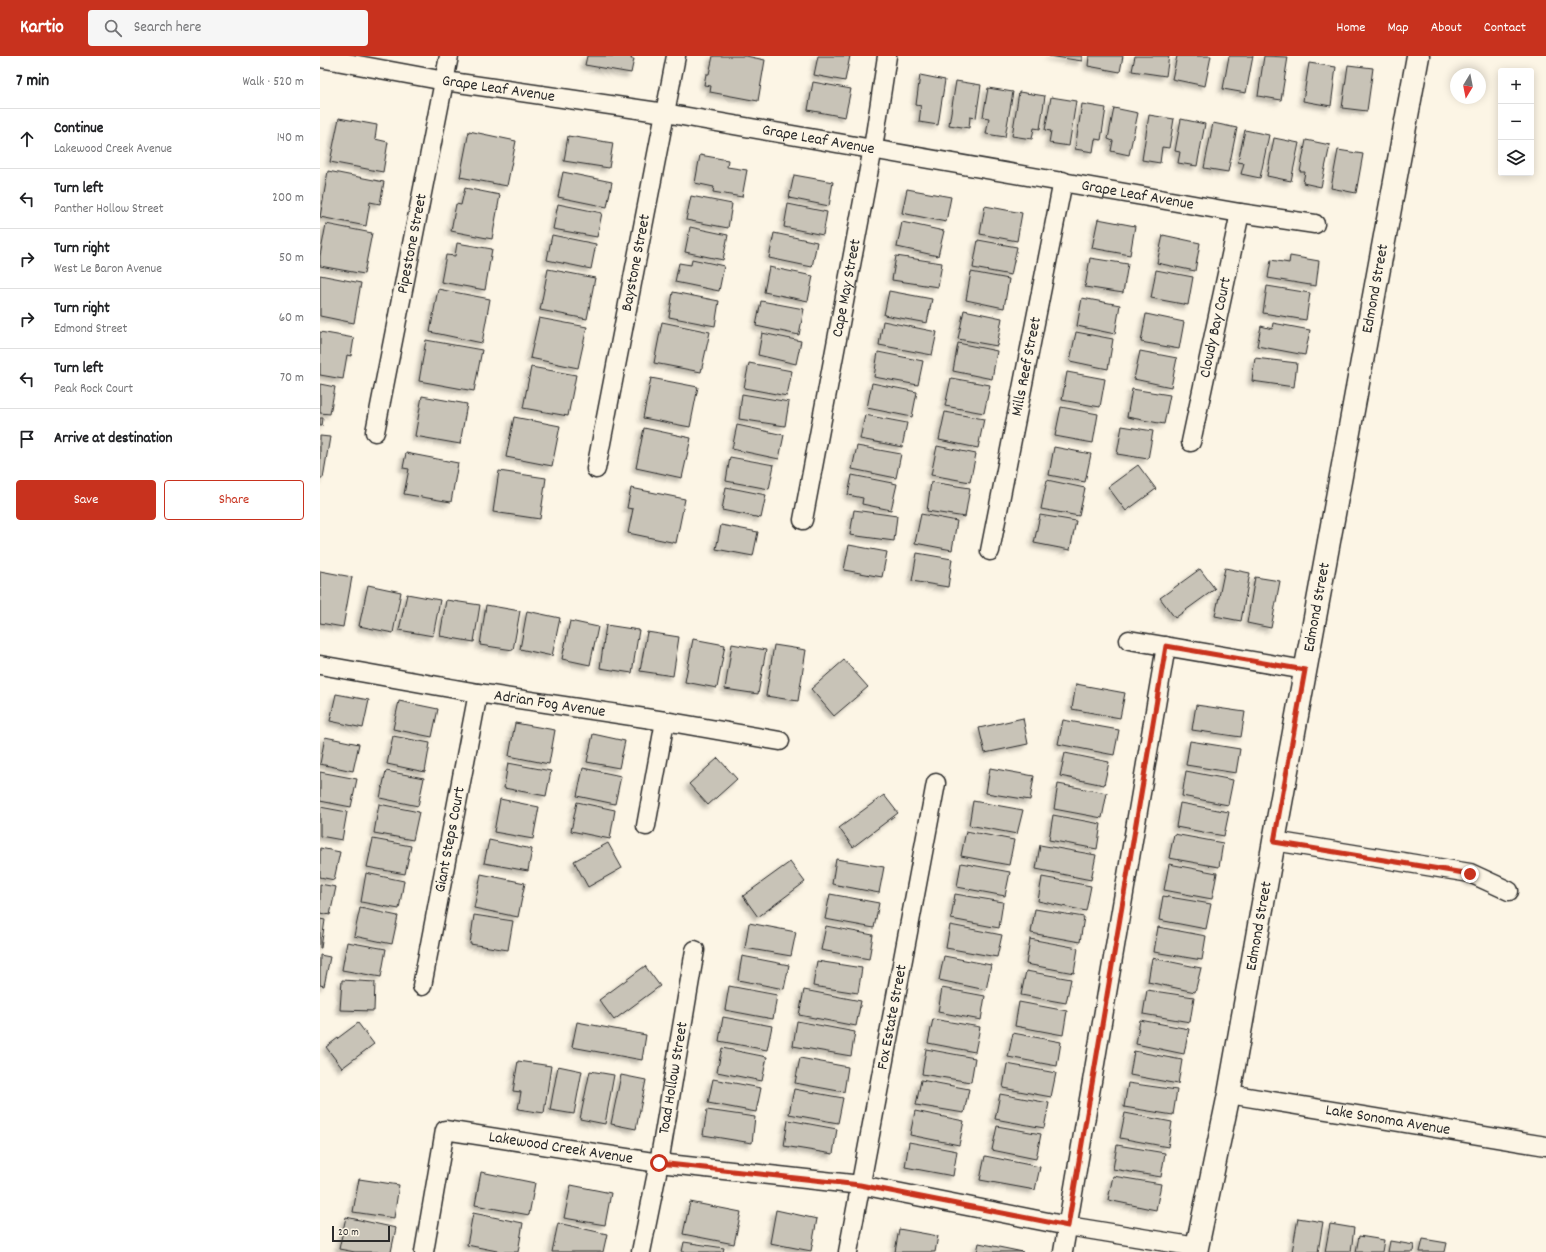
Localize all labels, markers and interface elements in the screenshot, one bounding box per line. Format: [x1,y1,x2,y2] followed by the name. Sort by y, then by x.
[88,10,368,46] search box
[20,15,64,42] text: Kartio
[102,17,124,39] icon: search
[134,17,201,39] text: Search here
[1336,18,1365,38] text: Home
[1387,18,1409,38] text: Map
[1431,18,1462,38] text: About
[1484,18,1526,38] text: Contact
[1450,68,1486,104] north arrow
[1498,68,1534,176] map controls
[1498,68,1534,104] button: +
[440,69,556,108] street label: Grape Leaf Avenue
[16,70,49,94] text: 7 min
[242,73,304,92] text: Walk · 520 m
[1498,104,1534,140] button: −
[54,118,103,140] text: Continue
[760,119,876,161] street label: Grape Leaf Avenue
[16,128,38,150] icon: ahead
[277,129,304,148] text: 140 m
[54,140,172,159] text: Lakewood Creek Avenue
[1498,140,1534,176] button: layers
[1079,174,1196,216] street label: Grape Leaf Avenue
[54,178,103,200] text: Turn left
[16,188,38,210] icon: left
[272,189,304,208] text: 200 m
[391,192,433,296] street label: Pipestone Street
[54,200,164,219] text: Panther Hollow Street
[615,212,657,313] street label: Baystone Street
[826,237,867,339] street label: Cape May Street
[54,238,110,260] text: Turn right
[1356,242,1395,335] street label: Edmond Street
[16,248,38,270] icon: right
[279,249,304,268] text: 50 m
[54,260,162,279] text: West Le Baron Avenue
[1194,275,1237,380] street label: Cloudy Bay Court
[54,298,110,320] text: Turn right
[16,308,38,330] icon: right
[279,309,304,328] text: 60 m
[1005,315,1047,418] street label: Mills Reef Street
[54,320,127,339] text: Edmond Street
[54,358,103,380] text: Turn left
[16,368,38,390] icon: left
[280,369,304,388] text: 70 m
[54,380,133,399] text: Peak Rock Court
[16,428,38,450] icon: arrive
[54,428,172,450] text: Arrive at destination
[16,480,156,520] button: Save
[164,480,304,520] button: Share
[1297,561,1336,654] street label: Edmond Street
[492,684,607,723] street label: Adrian Fog Avenue
[429,785,471,894] street label: Giant Steps Court
[1461,865,1479,883] route end
[1240,879,1278,973] street label: Edmond Street
[871,962,913,1072] street label: Fox Estate Street
[653,1020,694,1136] street label: Toad Hollow Street
[1324,1099,1452,1142] street label: Lake Sonoma Avenue
[487,1125,634,1170] street label: Lakewood Creek Avenue
[650,1154,668,1172] route start
[332,1224,390,1243] scale bar
[338,1225,359,1241] text: 20 m

